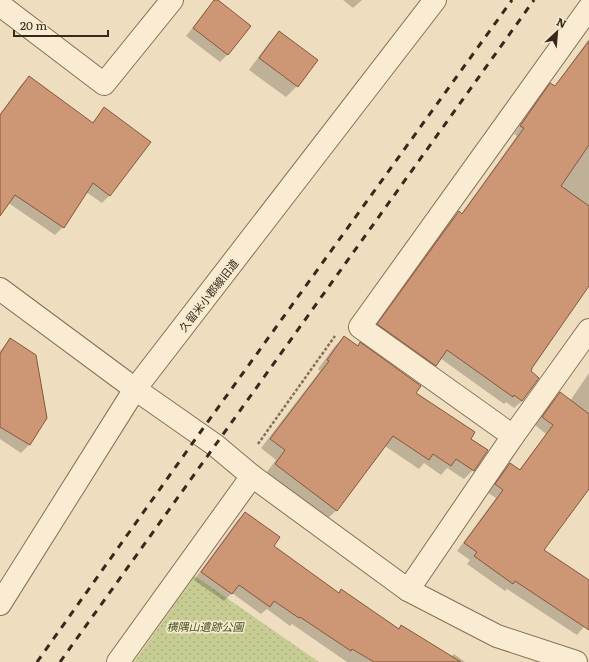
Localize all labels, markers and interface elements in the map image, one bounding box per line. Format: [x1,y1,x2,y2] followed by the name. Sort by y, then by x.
[14,12,108,38] scale bar
[537,12,577,52] north arrow
[554,13,569,31] text: N
[20,16,47,34] text: 20 m
[175,255,241,335] street label: 久留米小郡線旧道
[167,618,245,634] park label: 横隅山遺跡公園

